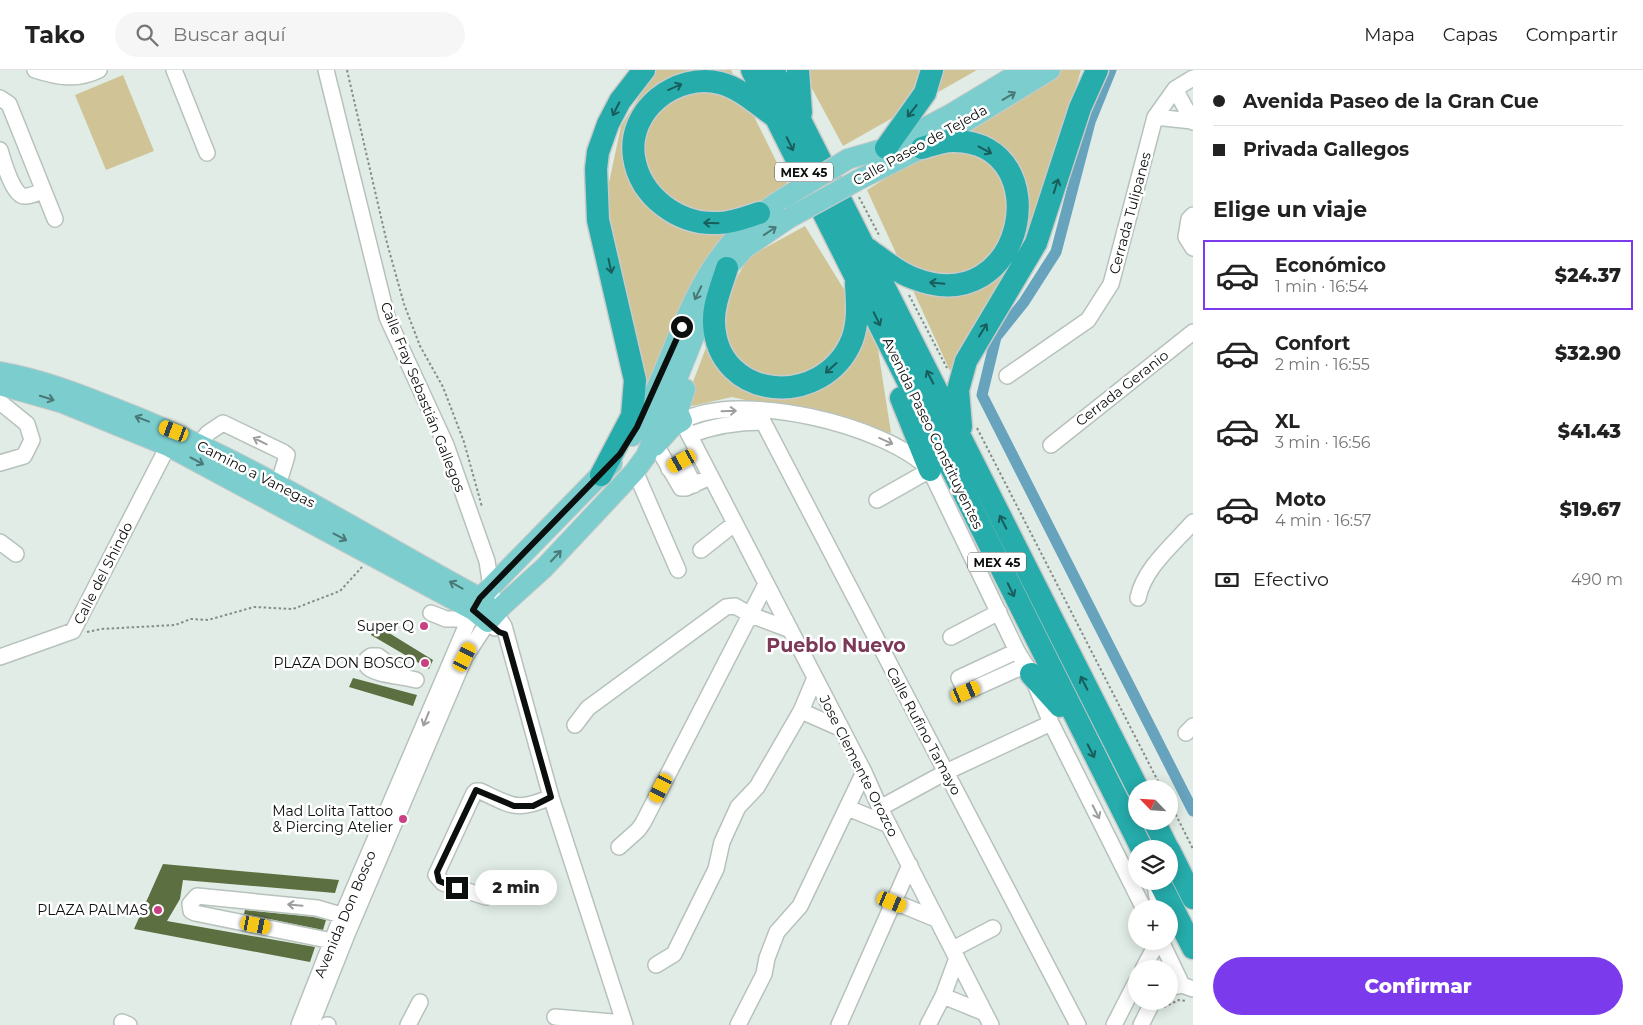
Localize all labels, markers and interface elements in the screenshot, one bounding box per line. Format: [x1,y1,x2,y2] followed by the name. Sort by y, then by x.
[115,12,465,57] search box
[25,20,85,49] text: Tako
[133,21,161,49] icon: search
[173,23,286,46] text: Buscar aquí
[1364,24,1415,46] text: Mapa
[1443,24,1498,46] text: Capas
[1526,24,1618,46] text: Compartir
[667,82,682,92] one-way arrow
[1001,90,1015,100] one-way arrow
[1243,90,1539,113] text: Avenida Paseo de la Gran Cue
[611,101,620,116] one-way arrow
[850,101,990,189] street label: Calle Paseo de Tejeda
[907,104,917,118] one-way arrow
[786,136,795,151] one-way arrow
[1243,138,1409,161] text: Privada Gallegos
[978,145,993,155] one-way arrow
[1105,150,1155,276] street label: Cerrada Tulipanes
[775,162,833,181] road number: MEX 45
[1051,179,1061,195] one-way arrow
[1213,196,1367,223] text: Elige un viaje
[704,218,720,228] one-way arrow
[763,226,777,236] one-way arrow
[1215,253,1260,298] icon: car
[1275,254,1386,277] text: Económico
[606,258,615,274] one-way arrow
[1555,264,1621,287] text: $24.37
[1275,277,1368,296] text: 1 min · 16:54
[929,279,945,288] one-way arrow
[692,285,702,300] one-way arrow
[377,299,470,495] street label: Calle Fray Sebastián Gallegos
[872,311,882,326] one-way arrow
[671,316,693,338] route start
[978,324,988,338] one-way arrow
[1215,331,1260,376] icon: car
[1275,332,1350,355] text: Confort
[879,334,987,532] street label: Avenida Paseo Constituyentes
[1555,342,1621,365] text: $32.90
[1072,346,1172,430] street label: Cerrada Geranio
[1275,355,1370,374] text: 2 min · 16:55
[824,362,837,374] one-way arrow
[925,370,934,385] one-way arrow
[39,394,55,404] one-way arrow
[720,406,736,416] one-way arrow
[1215,409,1260,454] icon: car
[1275,410,1300,433] text: XL
[135,414,151,423] one-way arrow
[157,419,190,443] car
[1558,420,1621,443] text: $41.43
[1275,433,1370,452] text: 3 min · 16:56
[194,436,318,512] street label: Camino a Vanegas
[253,436,268,445] one-way arrow
[879,437,894,447] one-way arrow
[665,447,698,475] car
[189,456,204,466] one-way arrow
[1215,487,1260,532] icon: car
[1275,488,1326,511] text: Moto
[1560,498,1621,521] text: $19.67
[1275,511,1371,530] text: 4 min · 16:57
[998,515,1008,530] one-way arrow
[69,519,137,627] street label: Calle del Shindo
[332,533,347,542] one-way arrow
[550,549,562,562] one-way arrow
[968,552,1026,572] road number: MEX 45
[1213,566,1241,594] icon: cash
[1253,568,1329,591] text: Efectivo
[1571,570,1623,589] text: 490 m
[448,580,463,590] one-way arrow
[1007,582,1016,597] one-way arrow
[357,617,414,635] place label: Super Q
[418,620,430,632] marker: Super Q
[766,634,906,657] district label: Pueblo Nuevo
[451,640,478,674] car
[274,654,415,672] place label: PLAZA DON BOSCO
[419,657,431,669] marker: PLAZA DON BOSCO
[883,664,966,798] street label: Calle Rufino Tamayo
[1079,675,1089,690] one-way arrow
[949,679,982,705] car
[815,691,903,840] street label: Jose Clemente Orozco
[420,711,430,726] one-way arrow
[1087,743,1096,758] one-way arrow
[647,771,674,805] car
[1128,780,1178,830] north arrow
[1128,780,1178,1010] map controls
[272,802,393,836] place label: Mad Lolita Tattoo & Piercing Atelier
[1091,805,1101,820] one-way arrow
[397,813,409,825] marker: Mad Lolita Tattoo & Piercing Atelier
[1128,840,1178,890] button: layers
[310,848,380,980] street label: Avenida Don Bosco
[474,870,557,906] callout: 2 min
[446,877,468,899] route end
[492,878,540,897] text: 2 min
[875,889,908,915] car
[288,900,304,910] one-way arrow
[1128,900,1178,950] button: +
[37,901,148,919] place label: PLAZA PALMAS
[152,904,164,916] marker: PLAZA PALMAS
[239,915,272,935] car
[1213,957,1623,1015] button: Confirmar
[1128,960,1178,1010] button: −

